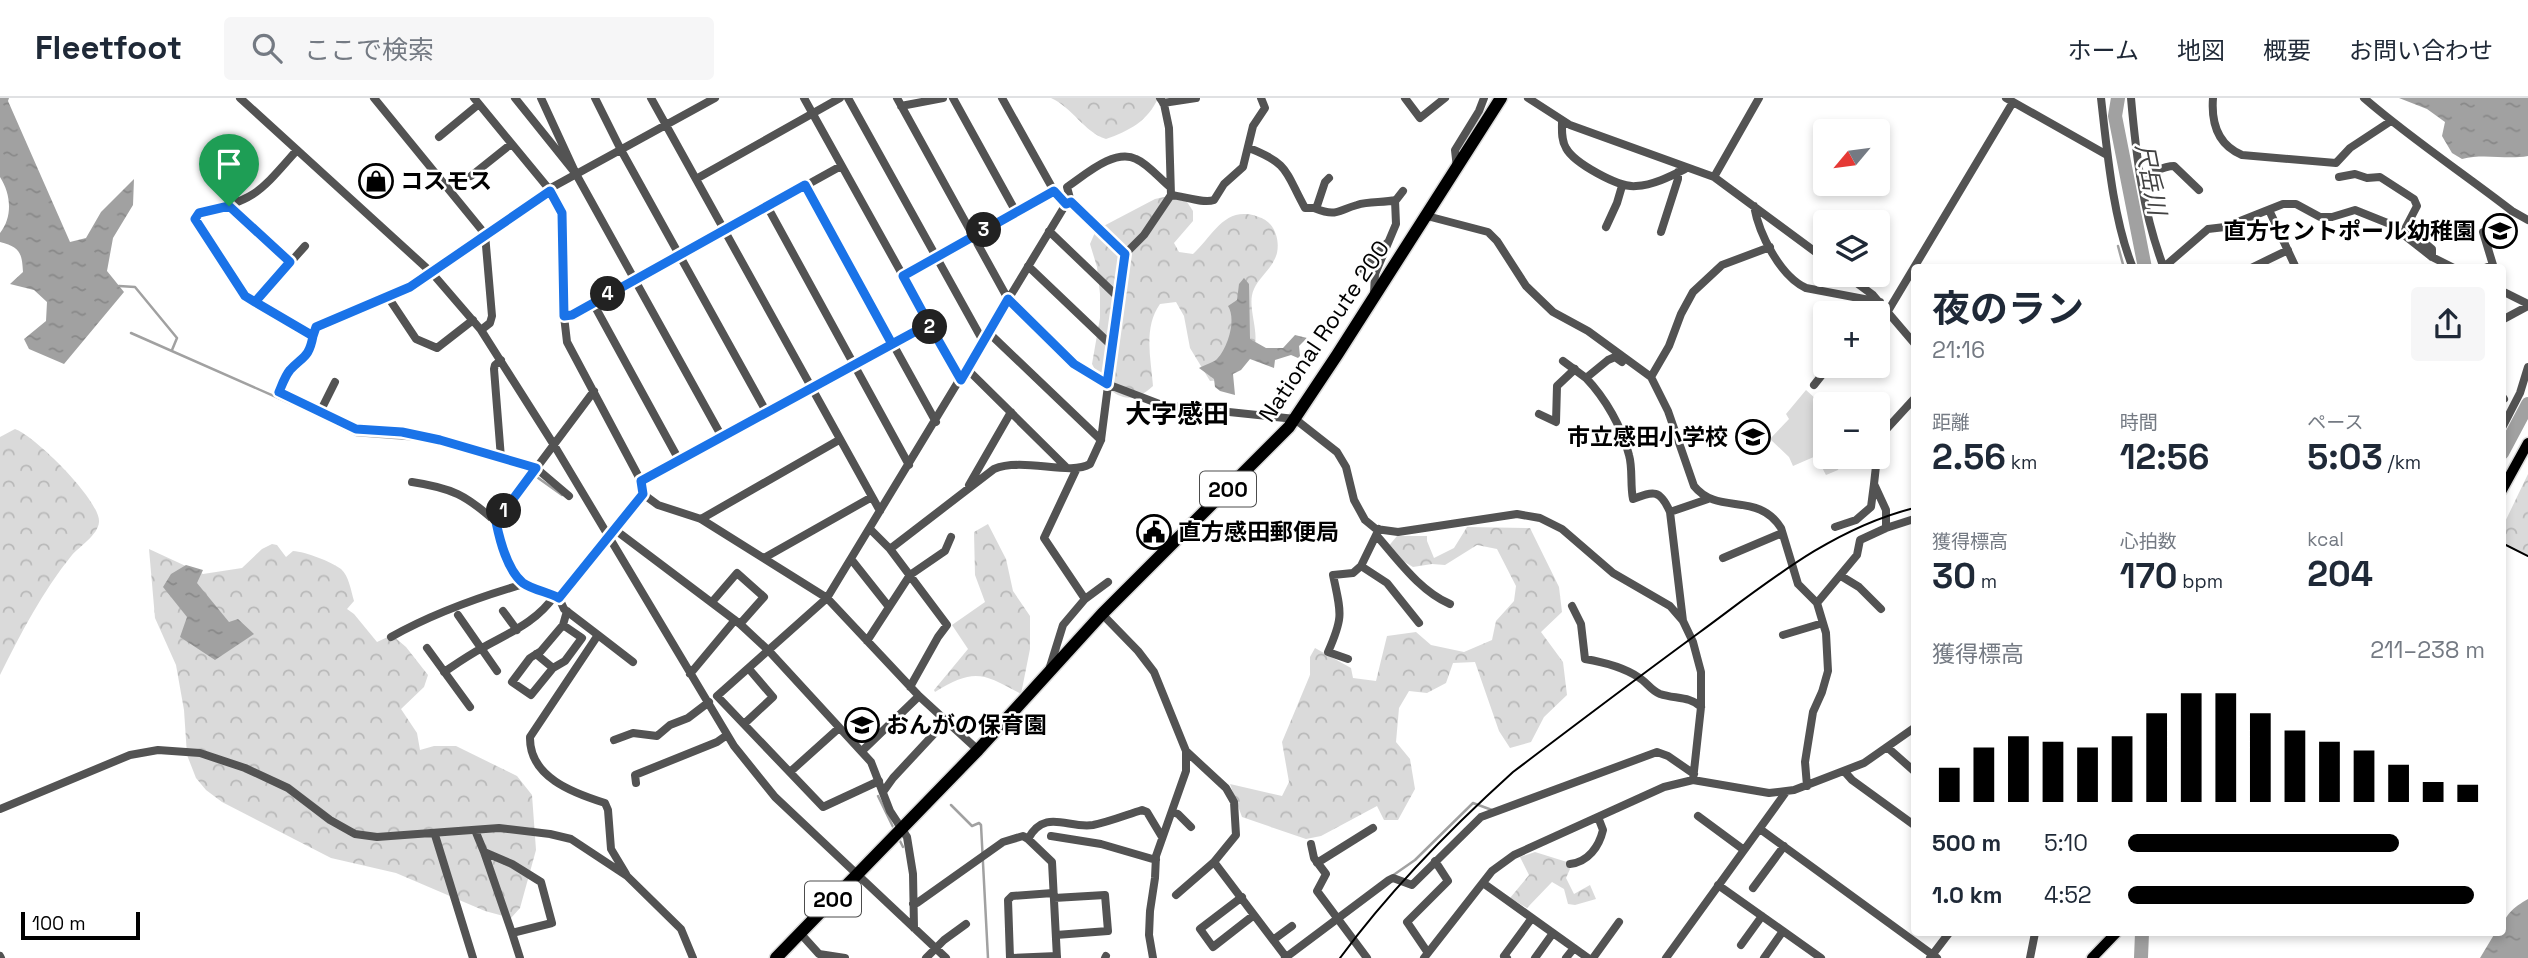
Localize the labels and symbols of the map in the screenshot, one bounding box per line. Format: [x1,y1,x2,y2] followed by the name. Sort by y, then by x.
[1813,119,1890,196] north arrow
[199,134,259,206] pin
[2129,141,2174,220] water label: 尺岳川
[357,162,395,200] shop icon: コスモス
[400,166,492,196] place label: コスモス
[967,212,1002,248] pin: 3
[2481,212,2519,250] school or university icon: 直方セントポール幼稚園
[2223,216,2476,246] place label: 直方セントポール幼稚園
[1252,234,1396,428] street label: National Route 200
[590,276,626,312] pin: 4
[912,310,948,344] pin: 2
[1125,397,1229,431] district label: 大字感田
[1734,418,1772,456] school or university icon: 市立感田小学校
[1567,422,1728,452] place label: 市立感田小学校
[1200,472,1256,506] road number: 200
[486,494,522,528] pin: 1
[1135,513,1173,551] public building icon: 直方感田郵便局
[1178,517,1339,547] place label: 直方感田郵便局
[843,706,881,744] school or university icon: おんがの保育園
[886,710,1047,740] place label: おんがの保育園
[805,882,861,916] road number: 200
[21,909,140,941] scale bar

